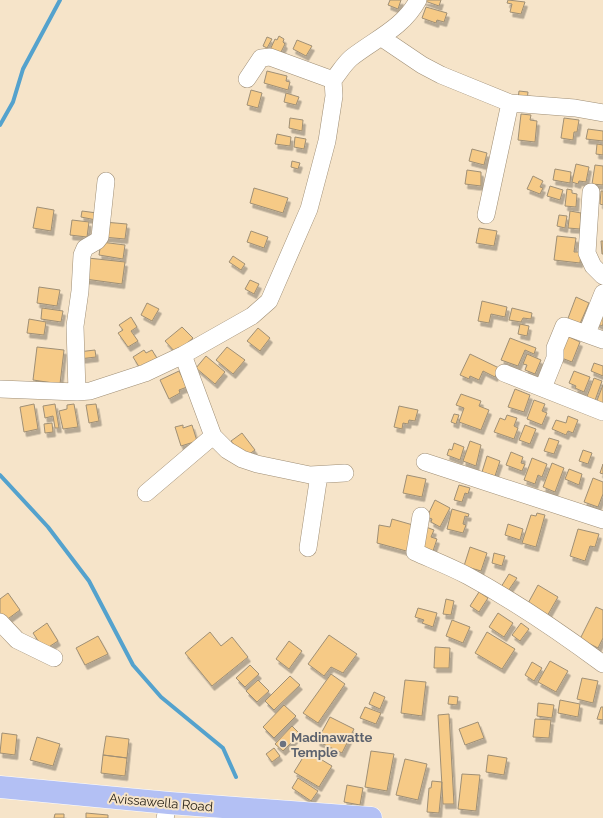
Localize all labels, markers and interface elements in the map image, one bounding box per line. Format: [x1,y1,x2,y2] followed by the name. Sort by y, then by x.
[291,730,372,760] place label: Madinawatte Temple
[278,739,288,749] marker: Madinawatte Temple
[108,790,213,815] street label: Avissawella Road

